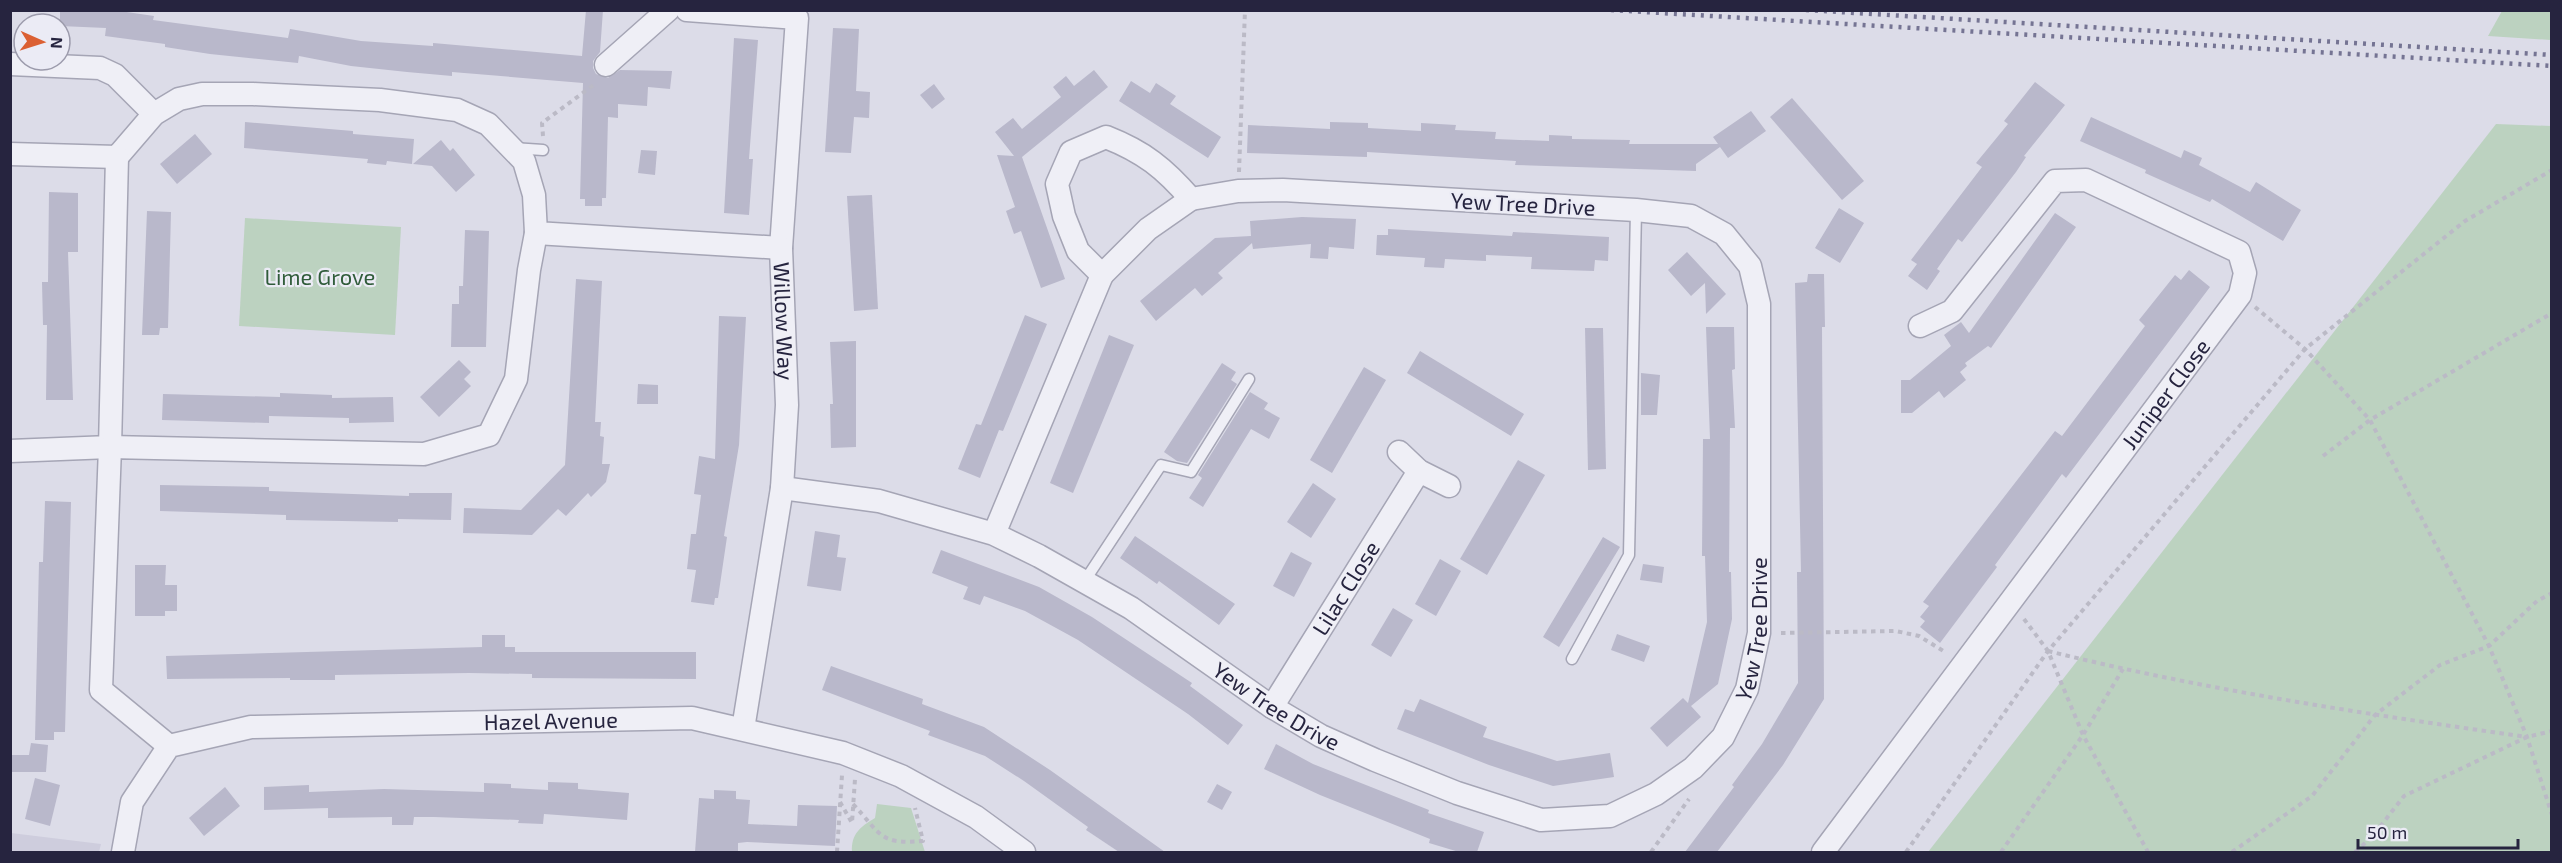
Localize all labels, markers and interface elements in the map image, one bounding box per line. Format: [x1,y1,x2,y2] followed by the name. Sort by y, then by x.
[12,12,72,72] north arrow
[48,37,67,49] text: N
[1450,186,1596,220] street label: Yew Tree Drive
[770,261,800,381] street label: Willow Way
[265,263,375,289] park label: Lime Grove
[2115,333,2215,454] street label: Juniper Close
[1306,536,1384,639] street label: Lilac Close
[1729,557,1771,705] street label: Yew Tree Drive
[1209,656,1344,755] street label: Yew Tree Drive
[484,706,618,734] street label: Hazel Avenue
[2358,812,2518,850] scale bar
[2367,821,2407,843] text: 50 m

